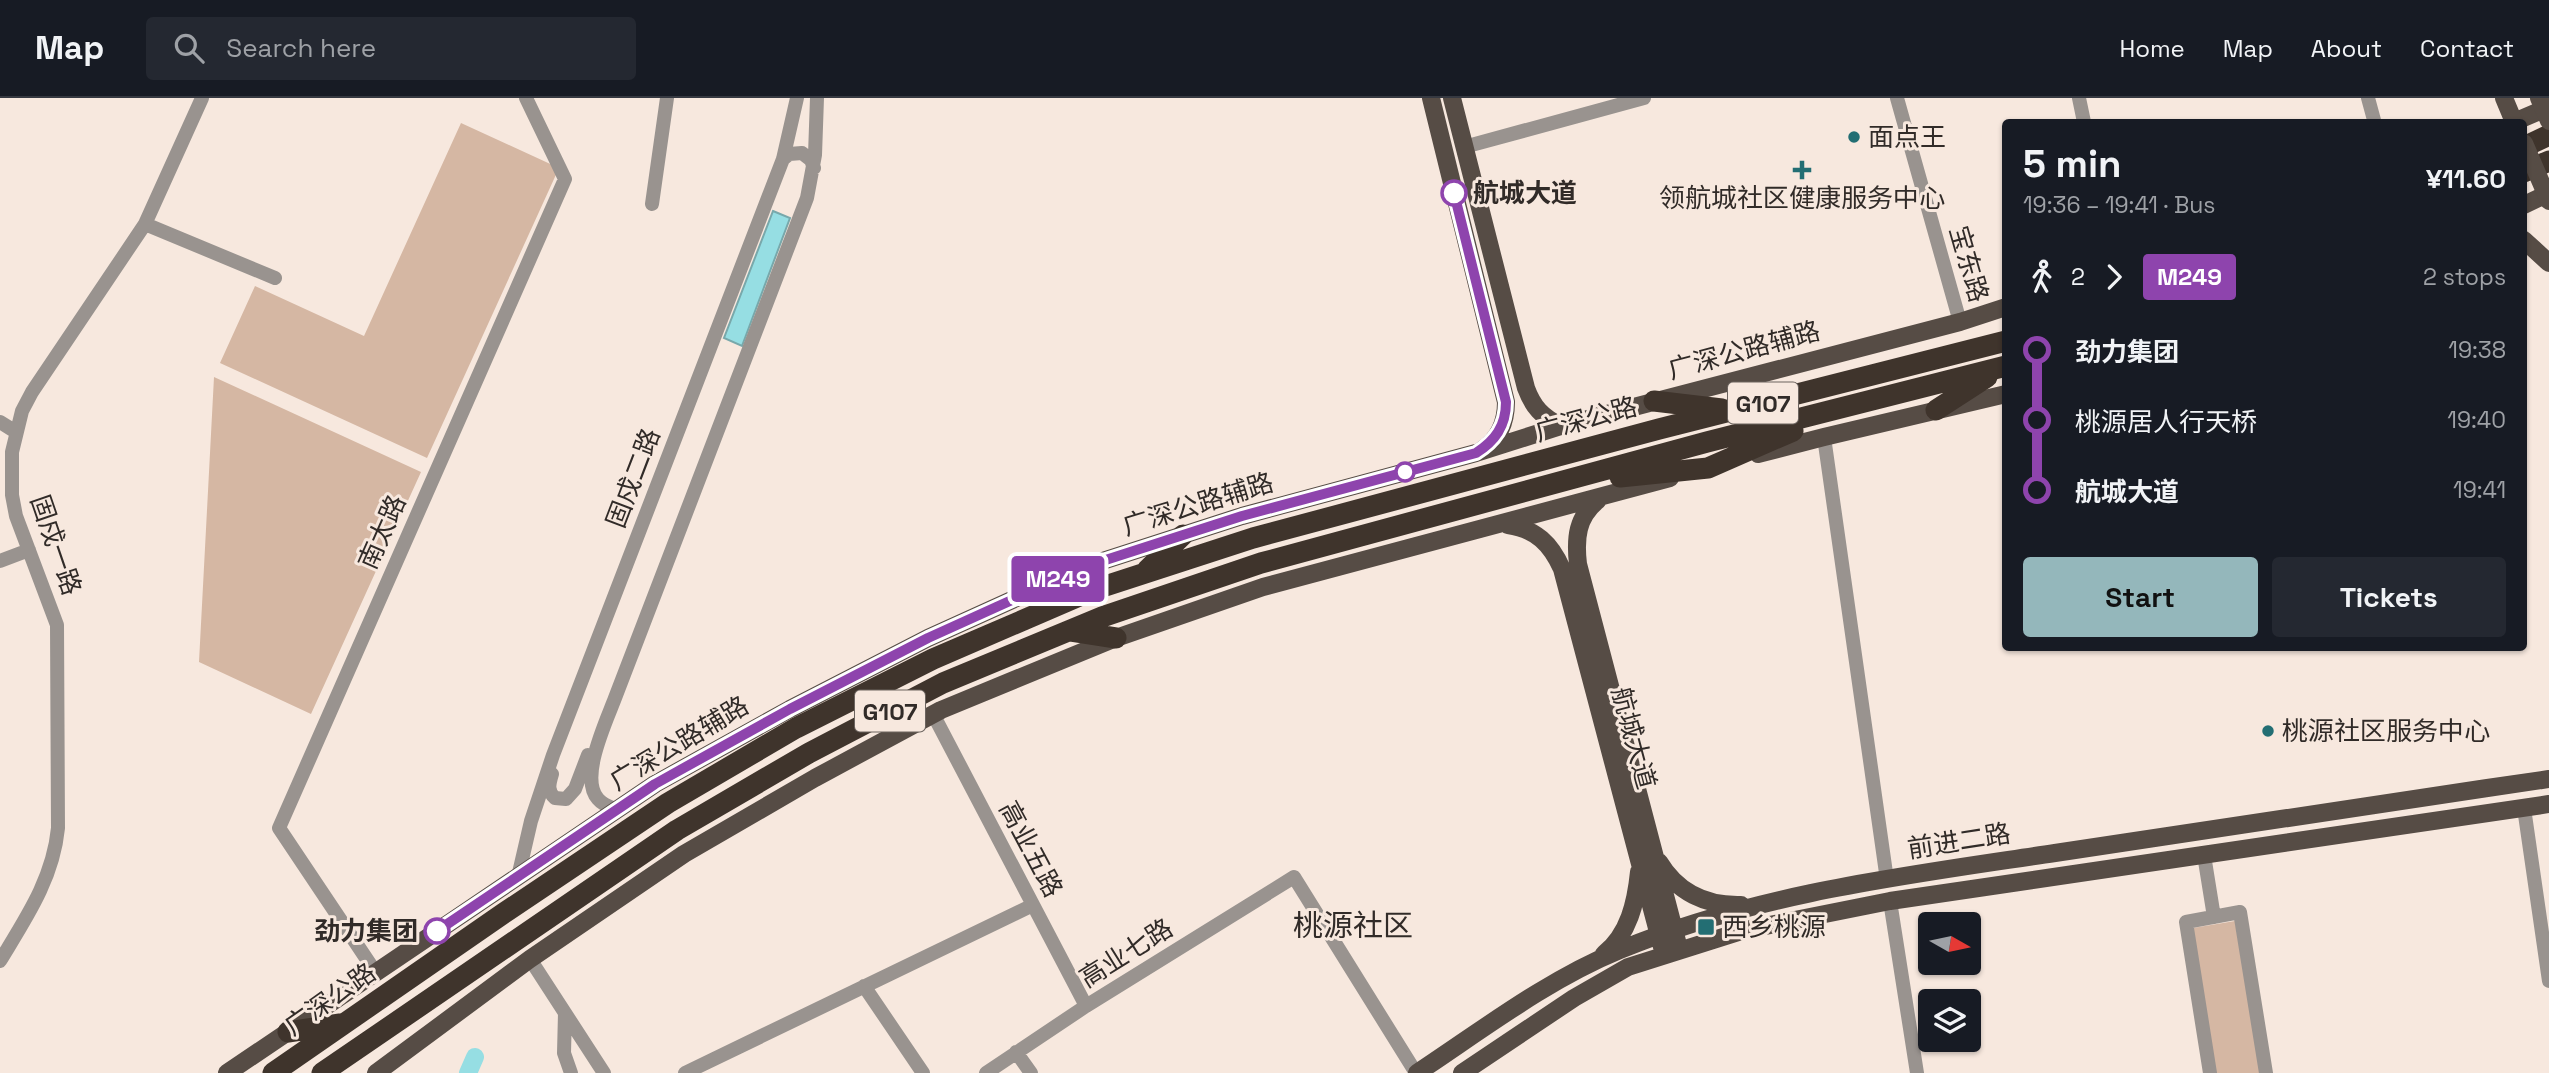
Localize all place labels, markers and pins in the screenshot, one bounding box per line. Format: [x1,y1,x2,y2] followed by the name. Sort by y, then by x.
[1868,120,1946,154] place label: 面点王
[1846,129,1862,145] marker: 面点王
[1792,160,1812,180] marker: 领航城社区健康服务中心
[1473,176,1577,210] place label: 航城大道
[1441,180,1467,206] marker: 航城大道
[1659,181,1945,215] place label: 领航城社区健康服务中心
[1395,462,1415,482] unlabelled marker
[2282,714,2490,748] place label: 桃源社区服务中心
[2260,723,2276,739] marker: 桃源社区服务中心
[1722,910,1826,944] place label: 西乡桃源
[314,914,418,948] place label: 劲力集团
[1696,917,1716,937] marker: 西乡桃源
[424,918,450,944] marker: 劲力集团

